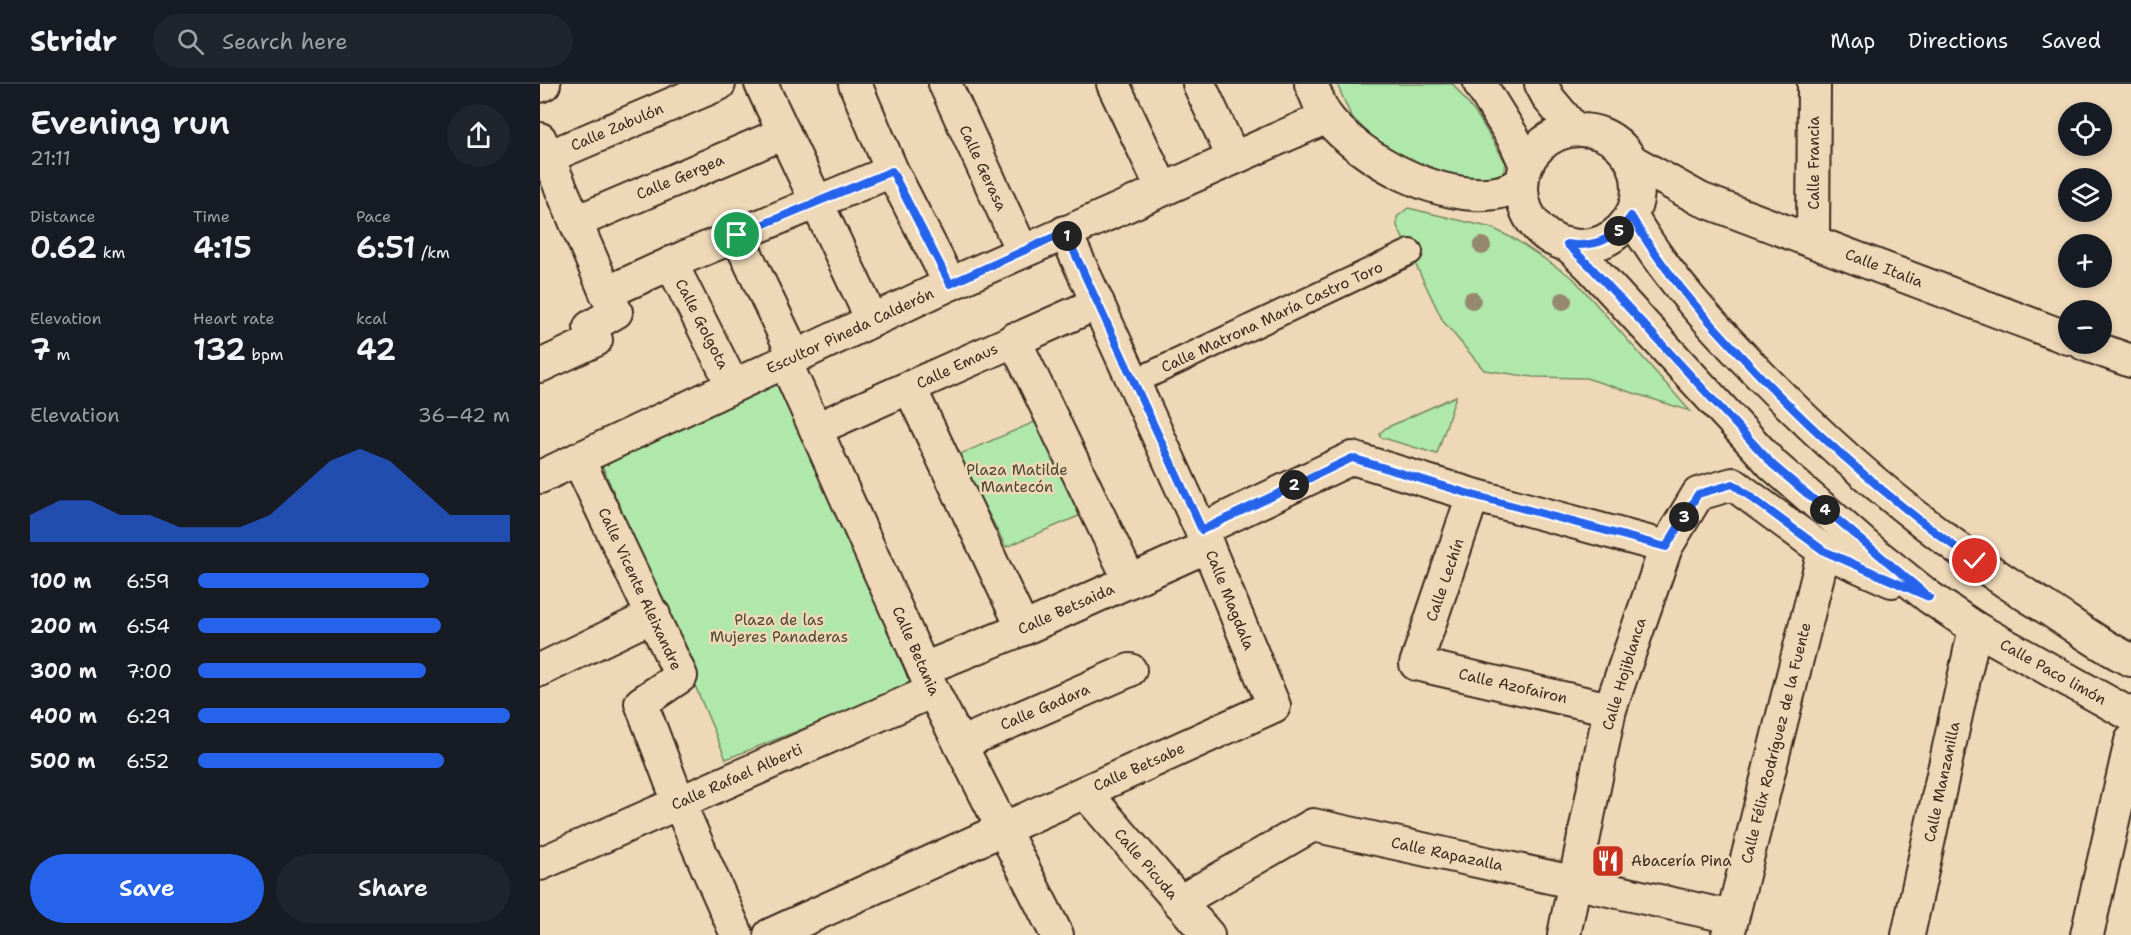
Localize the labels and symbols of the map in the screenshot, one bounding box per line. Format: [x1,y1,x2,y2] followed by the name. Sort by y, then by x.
[568,98,666,156] street label: Calle Zabulón
[1804,116,1824,210] street label: Calle Francia
[954,122,1012,215] street label: Calle Gerasa
[633,149,728,204] street label: Calle Gergea
[711,209,762,260] pin
[1604,216,1634,246] pin: 5
[1052,221,1082,251] pin: 1
[1842,244,1926,292] street label: Calle Italia
[1158,257,1386,377] street label: Calle Matrona María Castro Toro
[671,275,734,373] street label: Calle Golgota
[763,283,937,379] street label: Escultor Pineda Calderón
[913,338,1001,394] street label: Calle Emaus
[966,460,1068,497] park label: Plaza Matilde Mantecón
[1279,470,1309,500] pin: 2
[1810,495,1840,525] pin: 4
[1669,502,1699,532] pin: 3
[593,504,687,674] street label: Calle Vicente Aleixandre
[1949,535,2000,586] pin
[1421,536,1469,624] street label: Calle Lechín
[1201,547,1259,653] street label: Calle Magdala
[1015,579,1118,639] street label: Calle Betsaida
[887,603,945,699] street label: Calle Betania
[710,610,848,647] park label: Plaza de las Mujeres Panaderas
[1597,615,1651,733] street label: Calle Hojiblanca
[1736,620,1816,866] street label: Calle Félix Rodríguez de la Fuente
[1996,634,2110,710] street label: Calle Paco limón
[1457,664,1569,708] street label: Calle Azofairon
[997,679,1093,735] street label: Calle Gadara
[1919,719,1965,844] street label: Calle Manzanilla
[1090,738,1188,796] street label: Calle Betsabe
[668,739,806,815] street label: Calle Rafael Alberti
[1110,824,1183,904] street label: Calle Picuda
[1389,832,1505,876] street label: Calle Rapazalla
[1590,843,1626,879] restaurant icon: Abacería Pina
[1631,851,1732,871] place label: Abacería Pina

